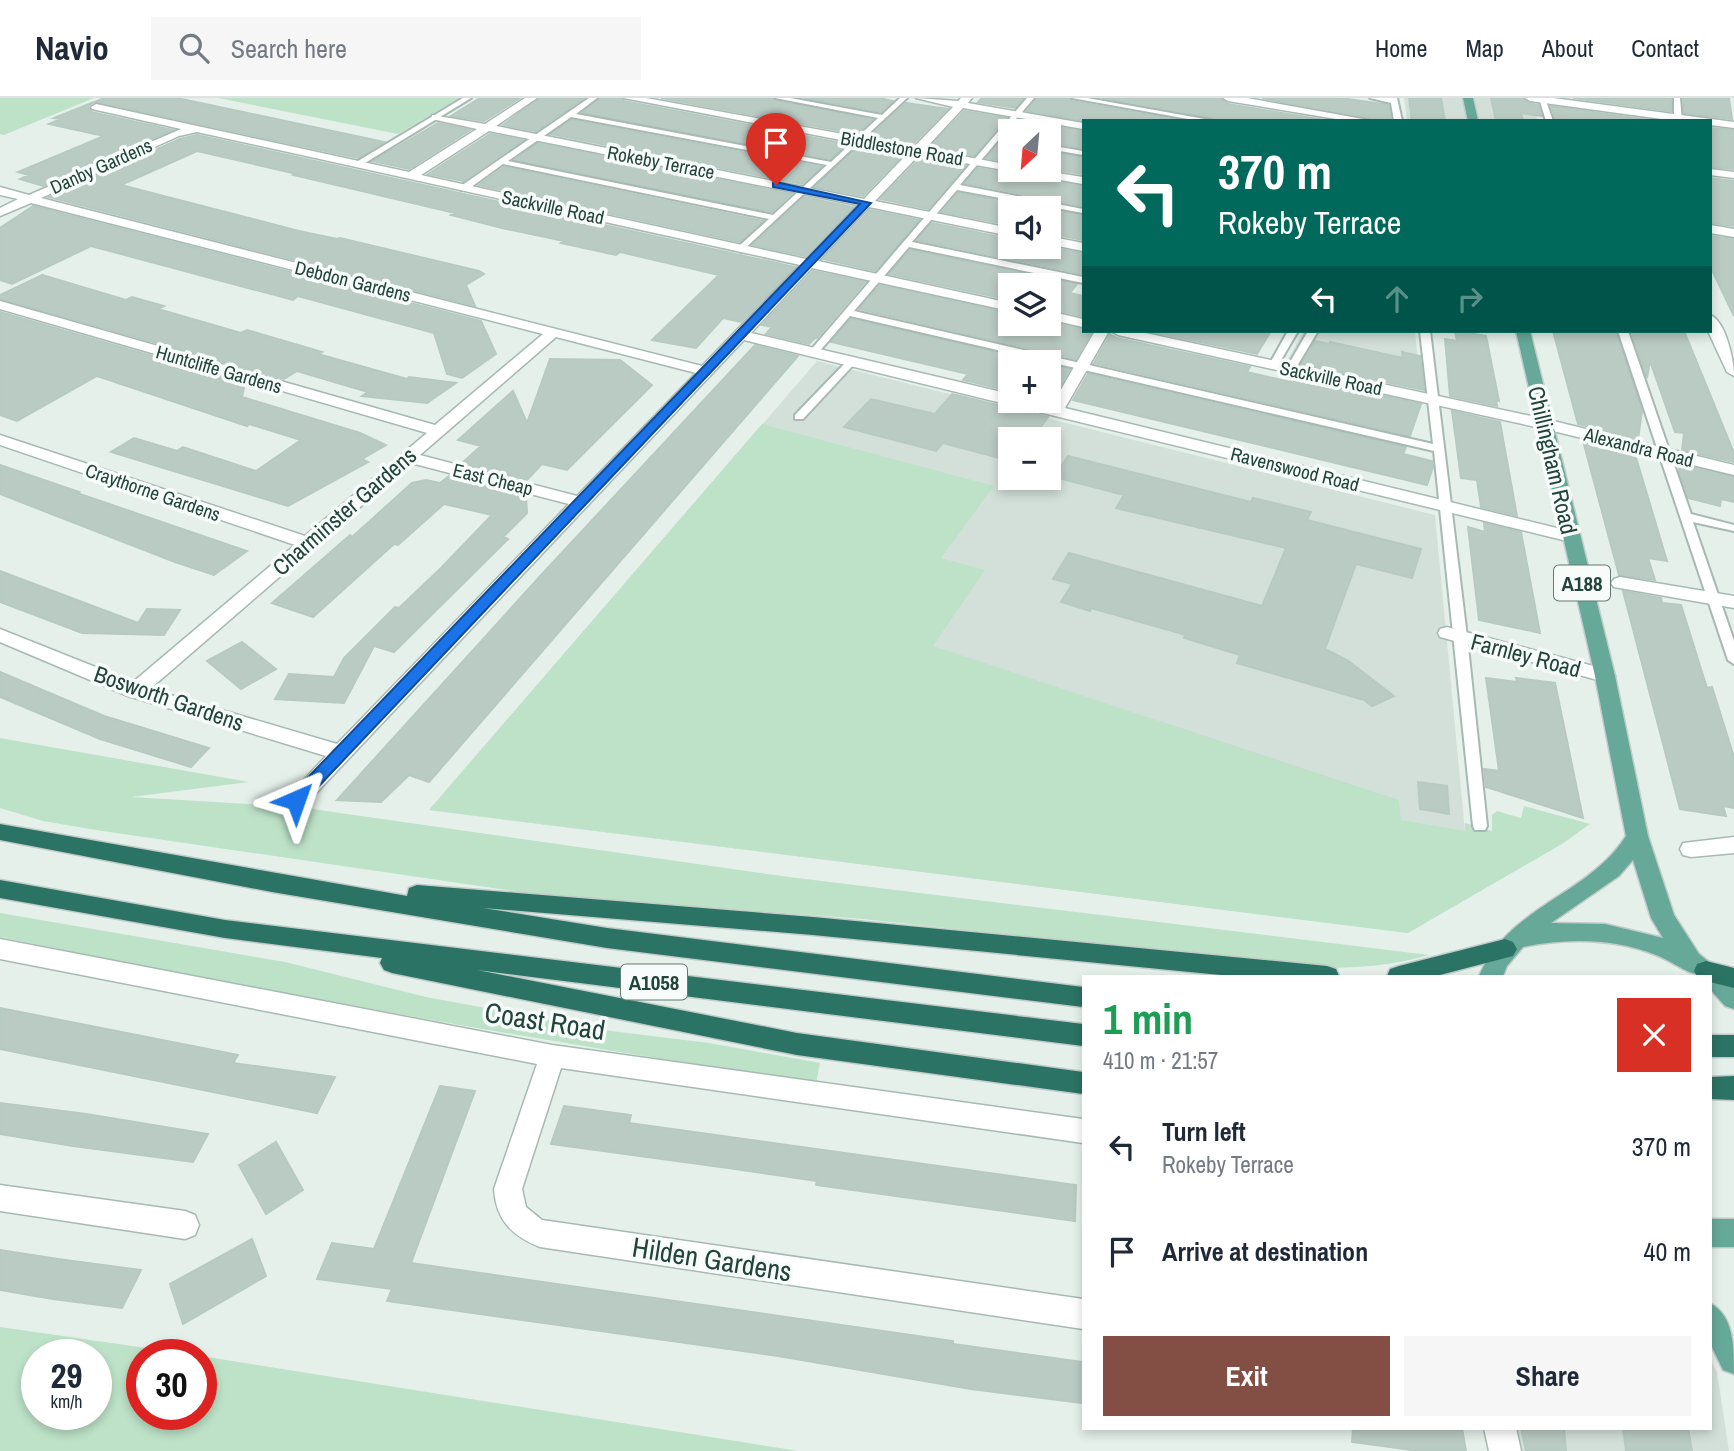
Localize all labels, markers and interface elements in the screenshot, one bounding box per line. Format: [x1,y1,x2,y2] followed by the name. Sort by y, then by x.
[151,17,641,80] search box
[35,26,109,70] text: Navio
[175,29,213,67] icon: search
[231,31,347,66] text: Search here
[1375,32,1427,64] text: Home
[1465,32,1504,64] text: Map
[1542,32,1593,64] text: About
[1631,32,1699,64] text: Contact
[746,113,806,185] pin
[998,119,1060,182] north arrow
[998,119,1061,490] map controls
[757,124,795,162] icon: arrive
[839,124,965,172] street label: Biddlestone Road
[46,132,156,200] street label: Danby Gardens
[1218,138,1332,204] text: 370 m
[605,139,717,185] street label: Rokeby Terrace
[1103,147,1194,238] icon: left
[499,183,607,231] street label: Sackville Road
[998,196,1061,259] button: sound
[1218,201,1401,244] text: Rokeby Terrace
[292,254,414,308] street label: Debdon Gardens
[998,273,1061,336] button: layers
[1305,280,1343,318] icon: left
[1378,280,1416,318] icon: ahead
[1451,280,1489,318] icon: right
[153,339,285,399] street label: Huntcliffe Gardens
[998,350,1061,413] button: +
[1277,354,1385,402] street label: Sackville Road
[1521,383,1585,537] street label: Chillingham Road
[1581,421,1696,473] street label: Alexandra Road
[998,427,1061,490] button: −
[265,440,423,582] street label: Charminster Gardens
[1228,440,1362,498] street label: Ravenswood Road
[82,457,224,527] street label: Craythorne Gardens
[450,457,536,501] street label: East Cheap
[1554,566,1610,601] road number: A188
[1468,625,1584,685] street label: Farnley Road
[90,658,248,738] street label: Bosworth Gardens
[259,763,333,837] position arrow
[621,964,687,1000] road number: A1058
[1103,991,1193,1047] text: 1 min
[482,993,608,1049] street label: Coast Road
[1617,998,1691,1072] button: close
[1103,1045,1218,1076] text: 410 m · 21:57
[1162,1114,1246,1149] text: Turn left
[1103,1128,1141,1166] icon: left
[1632,1129,1691,1164] text: 370 m
[1162,1149,1294,1180] text: Rokeby Terrace
[630,1228,794,1290] street label: Hilden Gardens
[1103,1233,1141,1271] icon: arrive
[1162,1234,1368,1269] text: Arrive at destination
[1644,1234,1691,1269] text: 40 m
[1103,1336,1390,1416] button: Exit
[1404,1336,1691,1416] button: Share
[126,1339,217,1430] speed limit sign: 30
[51,1352,82,1399] text: 29
[51,1389,83,1414] text: km/h

